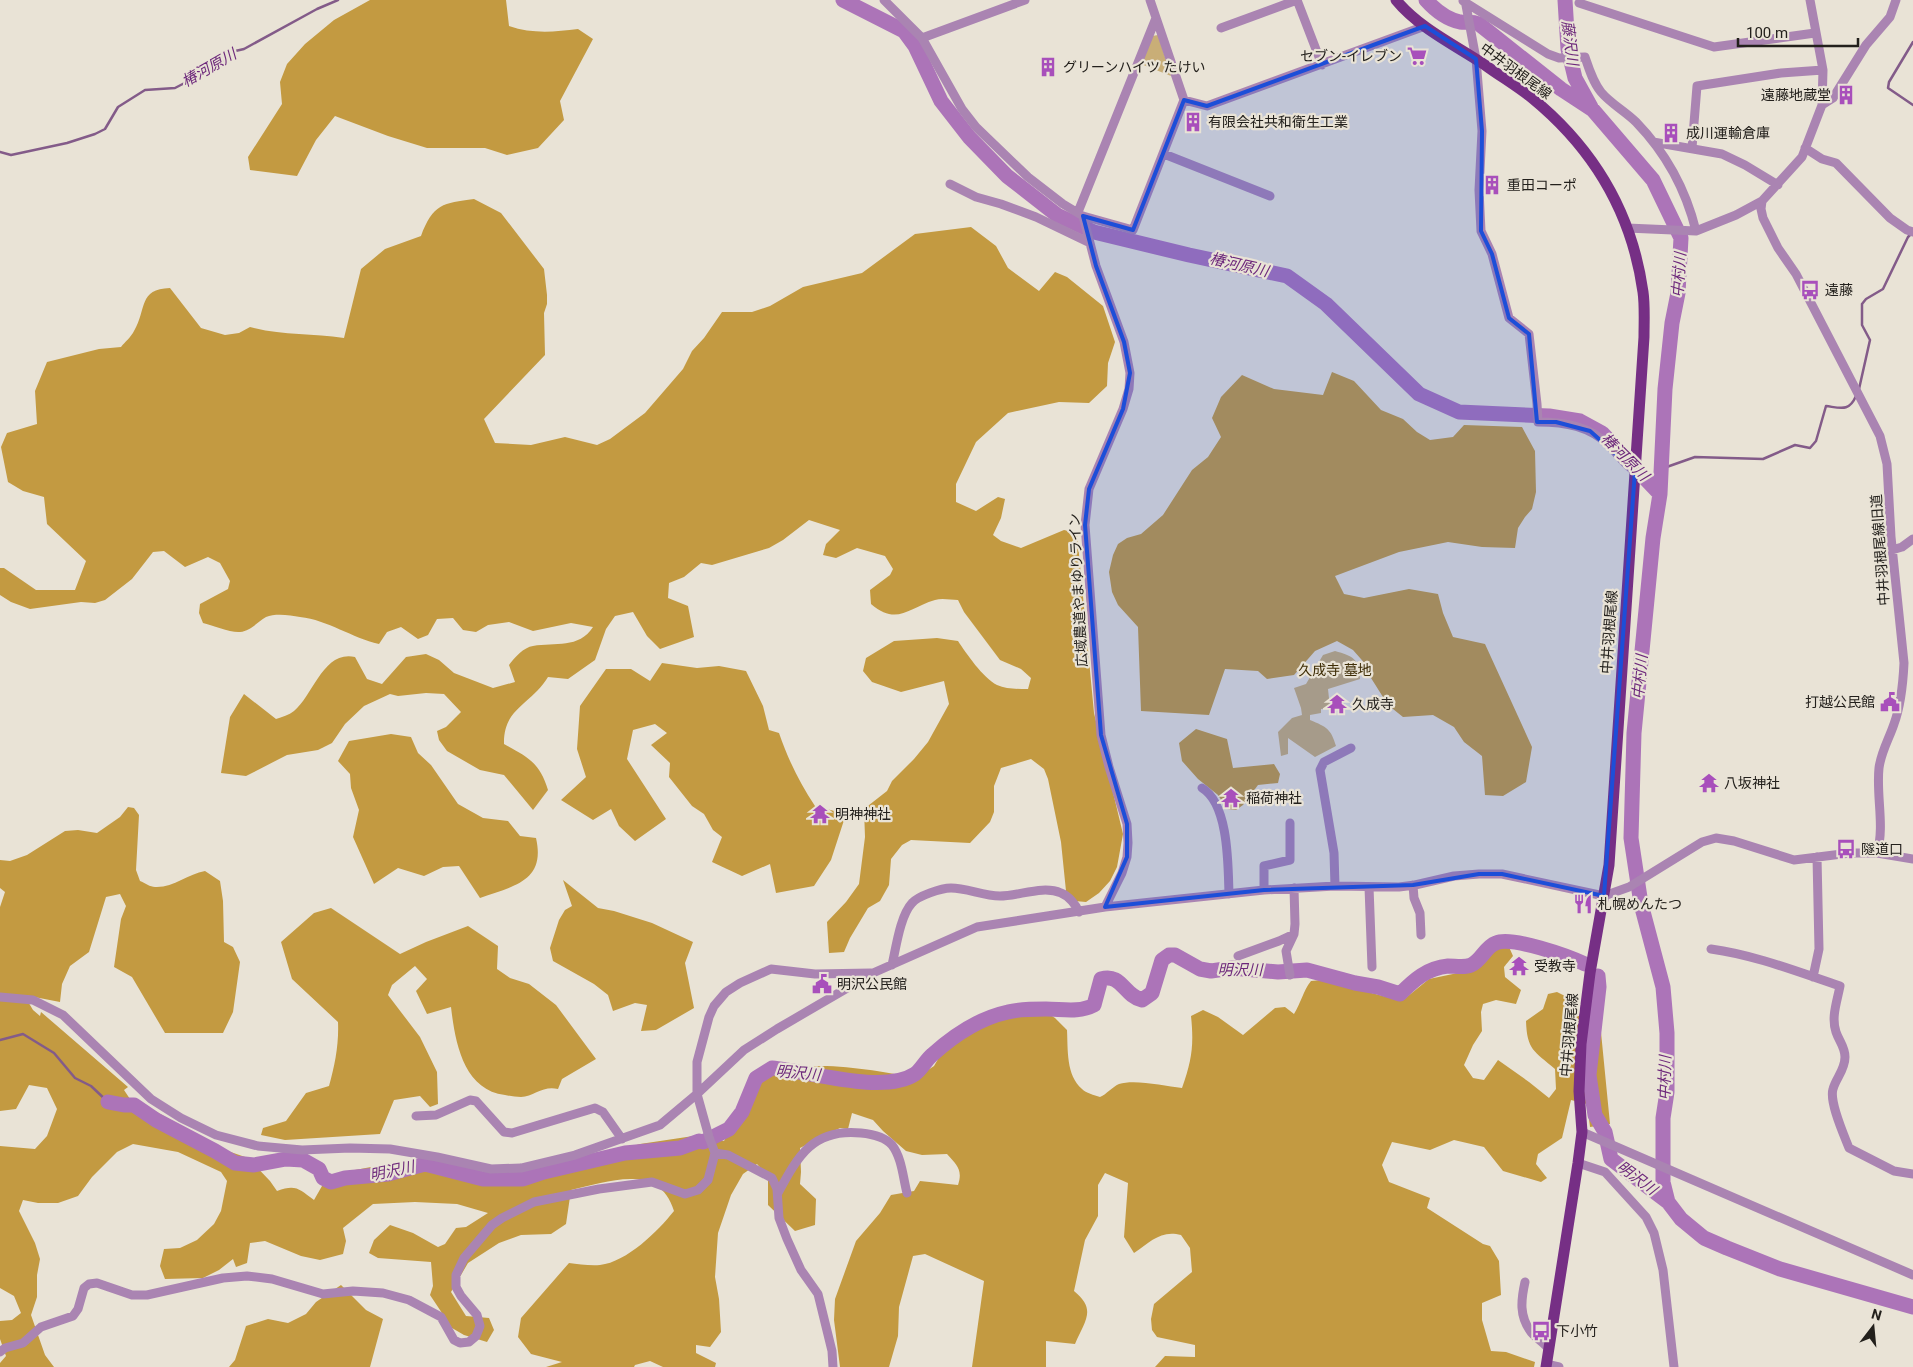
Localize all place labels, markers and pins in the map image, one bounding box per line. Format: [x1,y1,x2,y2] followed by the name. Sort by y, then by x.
[1406,45,1428,67] supermarket icon: セブン-イレブン
[1300,48,1402,64] place label: セブン-イレブン
[1037,56,1059,78] building icon: グリーンハイツ たけい
[1063,59,1206,75] place label: グリーンハイツ たけい
[1835,84,1857,106] building icon: 遠藤地蔵堂
[1761,87,1831,103] place label: 遠藤地蔵堂
[1182,111,1204,133] building icon: 有限会社共和衛生工業
[1208,114,1348,130] place label: 有限会社共和衛生工業
[1660,122,1682,144] building icon: 成川運輸倉庫
[1686,125,1770,141] place label: 成川運輸倉庫
[1481,174,1503,196] building icon: 重田コーポ
[1507,177,1577,193] place label: 重田コーポ
[1799,279,1821,301] bus stop icon: 遠藤
[1825,282,1853,298] place label: 遠藤
[1879,691,1901,713] public building icon: 打越公民館
[1326,693,1348,715] temple icon: 久成寺
[1805,694,1875,710] place label: 打越公民館
[1352,696,1394,712] place label: 久成寺
[1698,772,1720,794] temple icon: 八坂神社
[1724,775,1780,791] place label: 八坂神社
[1220,787,1242,809] temple icon: 稲荷神社
[1246,790,1302,806] place label: 稲荷神社
[809,803,831,825] temple icon: 明神神社
[835,806,891,822] place label: 明神神社
[1835,838,1857,860] bus stop icon: 隧道口
[1861,841,1903,857] place label: 隧道口
[1572,893,1594,915] restaurant icon: 札幌めんたつ
[1598,896,1682,912] place label: 札幌めんたつ
[1508,955,1530,977] temple icon: 受教寺
[1534,958,1576,974] place label: 受教寺
[811,973,833,995] public building icon: 明沢公民館
[837,976,907,992] place label: 明沢公民館
[1530,1320,1552,1342] bus stop icon: 下小竹
[1556,1323,1598,1339] place label: 下小竹

